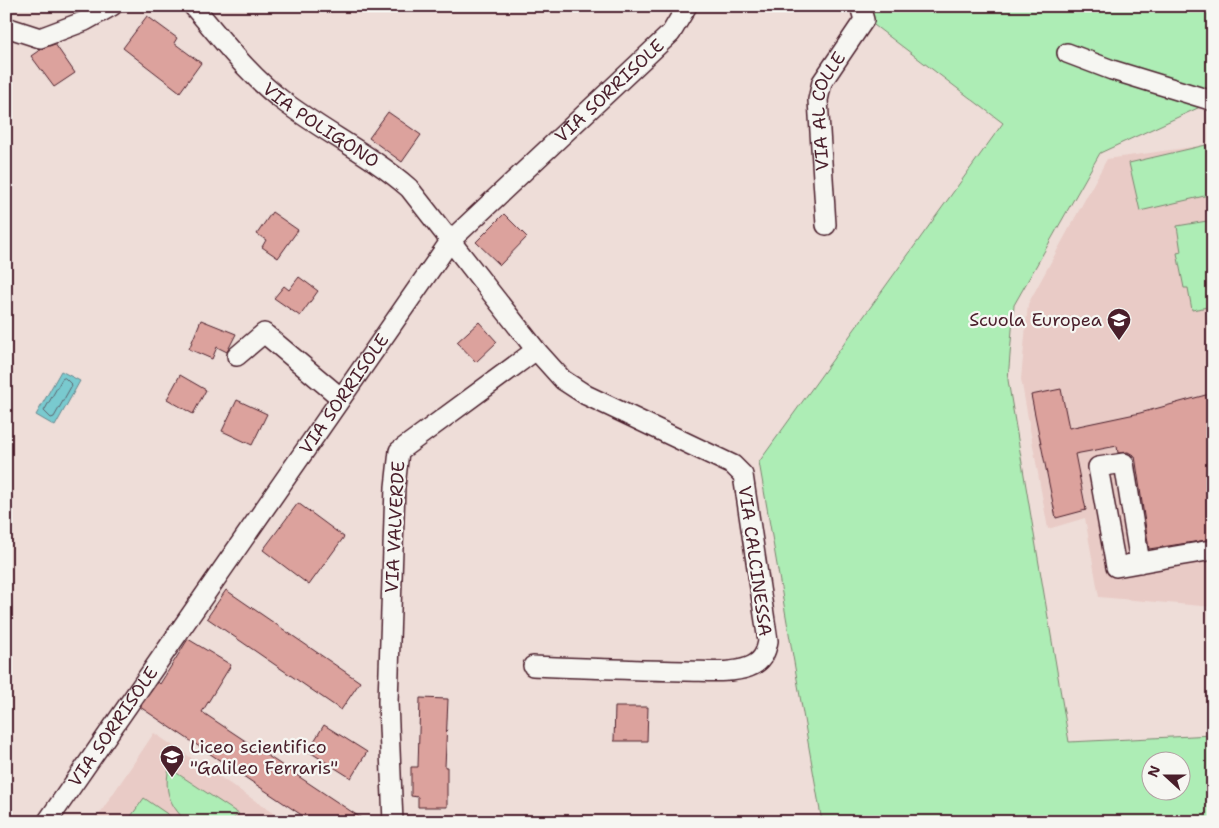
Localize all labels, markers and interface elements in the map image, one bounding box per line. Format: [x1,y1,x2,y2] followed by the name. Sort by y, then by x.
[550,34,669,148] street label: VIA SORRISOLE
[806,47,851,172] street label: VIA AL COLLE
[257,77,384,173] street label: VIA POLIGONO
[1106,307,1132,341] school or university icon: Scuola Europea
[969,308,1102,332] place label: Scuola Europea
[294,329,394,459] street label: VIA SORRISOLE
[380,460,410,594] street label: VIA VALVERDE
[733,484,777,638] street label: VIA CALCINESSA
[63,662,163,792] street label: VIA SORRISOLE
[190,735,338,780] place label: Liceo scientifico "Galileo Ferraris"
[159,744,185,778] school or university icon: Liceo scientifico "Galileo Ferraris"
[1142,750,1192,800] north arrow
[1143,763,1164,780] text: N

